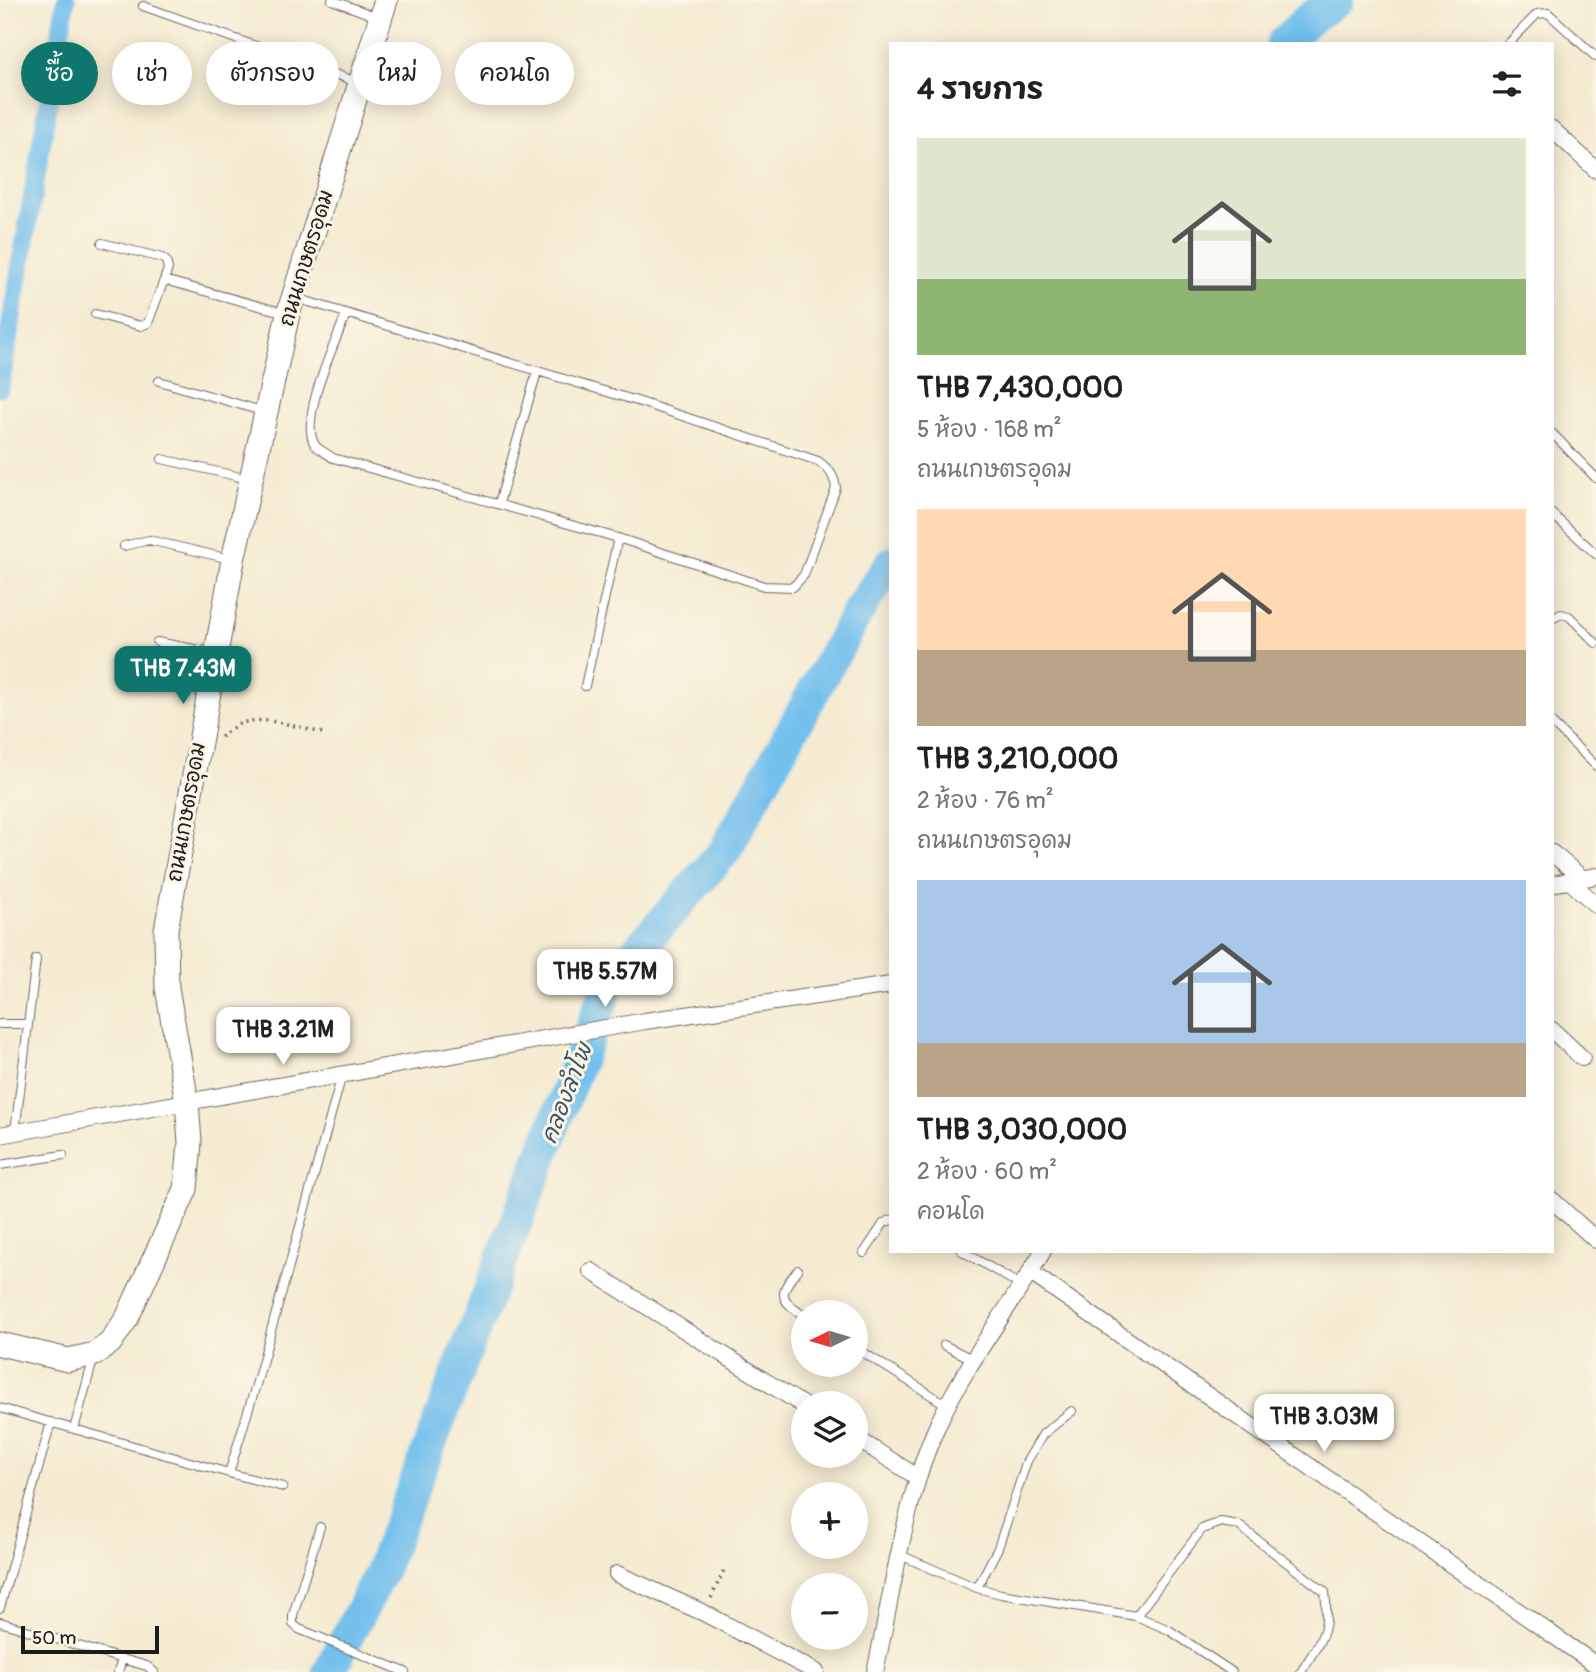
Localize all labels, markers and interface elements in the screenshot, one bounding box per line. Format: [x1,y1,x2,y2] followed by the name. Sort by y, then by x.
[21,42,98,105] chip: ซื้อ
[112,42,192,105] chip: เช่า
[206,42,339,105] chip: ตัวกรอง
[353,42,441,105] chip: ใหม่
[455,42,574,105] chip: คอนโด
[1488,65,1526,103] icon: filters
[917,71,1043,108] text: 4 รายการ
[1159,183,1285,309] icon: home
[273,186,342,330] street label: ถนนเกษตรอุดม
[917,369,1123,406] text: THB 7,430,000
[917,415,1062,444] text: 5 ห้อง · 168 m²
[917,455,1072,484] text: ถนนเกษตรอุดม
[1159,554,1285,680] icon: home
[103,646,263,706] pin: THB 7.43M
[130,654,236,683] text: THB 7.43M
[161,740,214,885] street label: ถนนเกษตรอุดม
[917,740,1119,777] text: THB 3,210,000
[917,786,1054,815] text: 2 ห้อง · 76 m²
[917,826,1072,855] text: ถนนเกษตรอุดม
[1159,925,1285,1051] icon: home
[525,950,685,1009] pin: THB 5.57M
[553,957,657,986] text: THB 5.57M
[203,1007,363,1067] pin: THB 3.21M
[232,1015,334,1044] text: THB 3.21M
[533,1036,600,1147] water label: คลองลำโพ
[917,1111,1127,1148] text: THB 3,030,000
[917,1157,1057,1186] text: 2 ห้อง · 60 m²
[917,1197,985,1226] text: คอนโด
[791,1300,868,1377] north arrow
[791,1300,868,1650] map controls
[791,1391,868,1468] button: layers
[1244,1394,1404,1454] pin: THB 3.03M
[1270,1402,1378,1431] text: THB 3.03M
[791,1482,868,1559] button: +
[791,1573,868,1650] button: −
[21,1623,159,1655] scale bar
[32,1626,76,1650] text: 50 m

